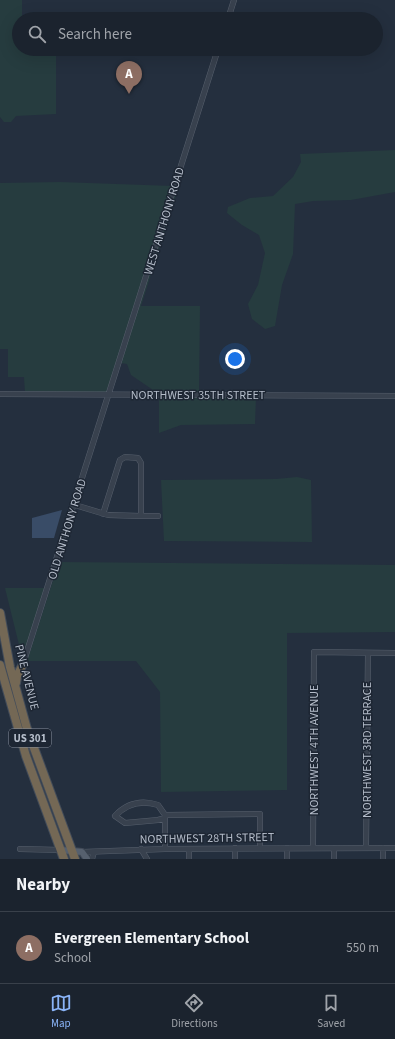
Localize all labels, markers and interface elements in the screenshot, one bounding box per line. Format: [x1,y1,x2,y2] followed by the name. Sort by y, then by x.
[12,12,383,56] search box
[26,23,48,45] icon: search
[58,24,132,45] text: Search here
[116,61,142,94] pin: A
[140,165,189,277] street label: WEST ANTHONY ROAD
[225,349,245,369] your location
[131,387,266,404] street label: NORTHWEST 35TH STREET
[44,477,91,582] street label: OLD ANTHONY ROAD
[10,642,43,712] street label: PINE AVENUE
[359,682,376,818] street label: NORTHWEST 3RD TERRACE
[306,685,323,815] street label: NORTHWEST 4TH AVENUE
[9,729,51,747] road number: US 301
[140,829,275,848] street label: NORTHWEST 28TH STREET
[16,873,70,897] text: Nearby
[54,928,249,949] text: Evergreen Elementary School
[25,939,33,957] text: A
[346,939,379,957] text: 550 m
[54,949,91,967] text: School
[50,992,72,1031] tab: Map
[171,992,218,1031] tab: Directions
[317,992,345,1031] tab: Saved

